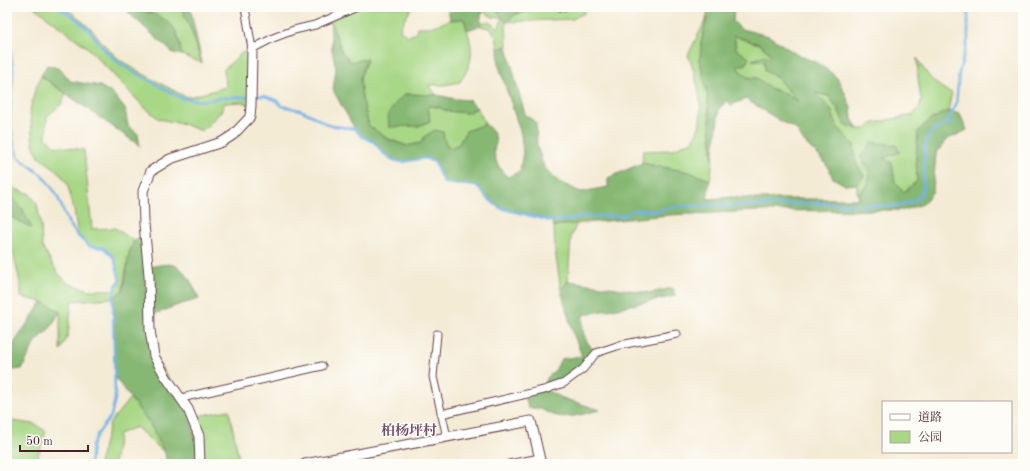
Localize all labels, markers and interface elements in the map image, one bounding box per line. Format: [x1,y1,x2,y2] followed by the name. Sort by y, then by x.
[882,401,1012,453] legend
[918,410,942,424] text: 道路
[381,423,437,438] district label: 柏杨坪村
[20,427,88,453] scale bar
[918,431,942,444] text: 公园
[26,435,53,448] text: 50 m

